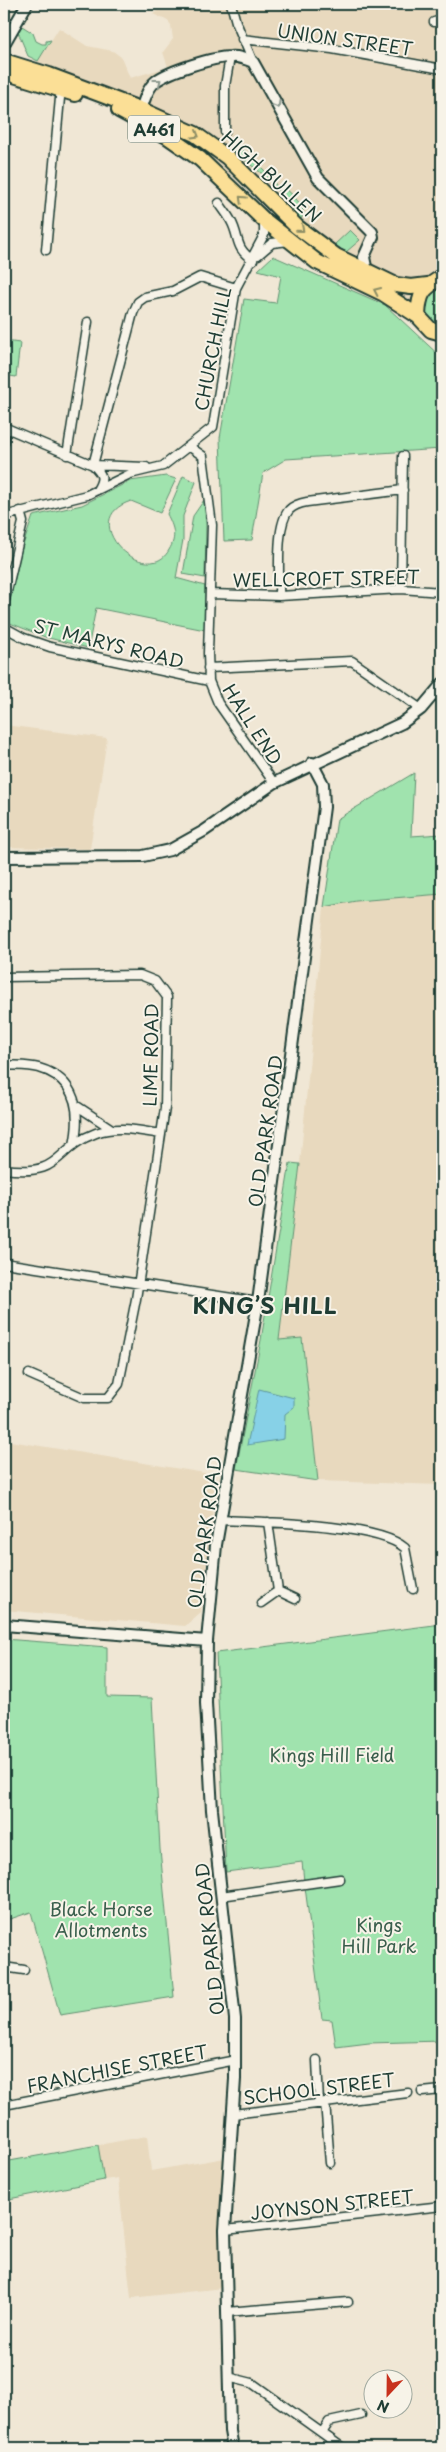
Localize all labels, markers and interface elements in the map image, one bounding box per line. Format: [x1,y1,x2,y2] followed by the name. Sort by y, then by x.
[275,16,415,62] street label: UNION STREET
[152,78,161,87] one-way arrow
[271,99,281,108] one-way arrow
[128,116,180,142] road number: A461
[216,124,328,228] street label: HIGH BULLEN
[190,129,199,139] one-way arrow
[239,196,248,205] one-way arrow
[295,224,304,233] one-way arrow
[187,285,237,413] street label: CHURCH HILL
[373,286,382,297] one-way arrow
[232,563,420,593] street label: WELLCROFT STREET
[31,611,187,675] street label: ST MARYS ROAD
[217,678,289,770] street label: HALL END
[136,1003,164,1107] street label: LIME ROAD
[241,1053,289,1209] street label: OLD PARK ROAD
[192,1288,338,1321] district label: KING’S HILL
[180,1454,228,1610] street label: OLD PARK ROAD
[270,1741,394,1768] park label: Kings Hill Field
[188,1861,230,2017] street label: OLD PARK ROAD
[49,1895,153,1943] park label: Black Horse Allotments
[342,1911,416,1959] park label: Kings Hill Park
[24,2037,211,2099] street label: FRANCHISE STREET
[242,2065,397,2111] street label: SCHOOL STREET
[249,2182,416,2226] street label: JOYNSON STREET
[364,2370,414,2420] north arrow
[374,2395,392,2418] text: N

